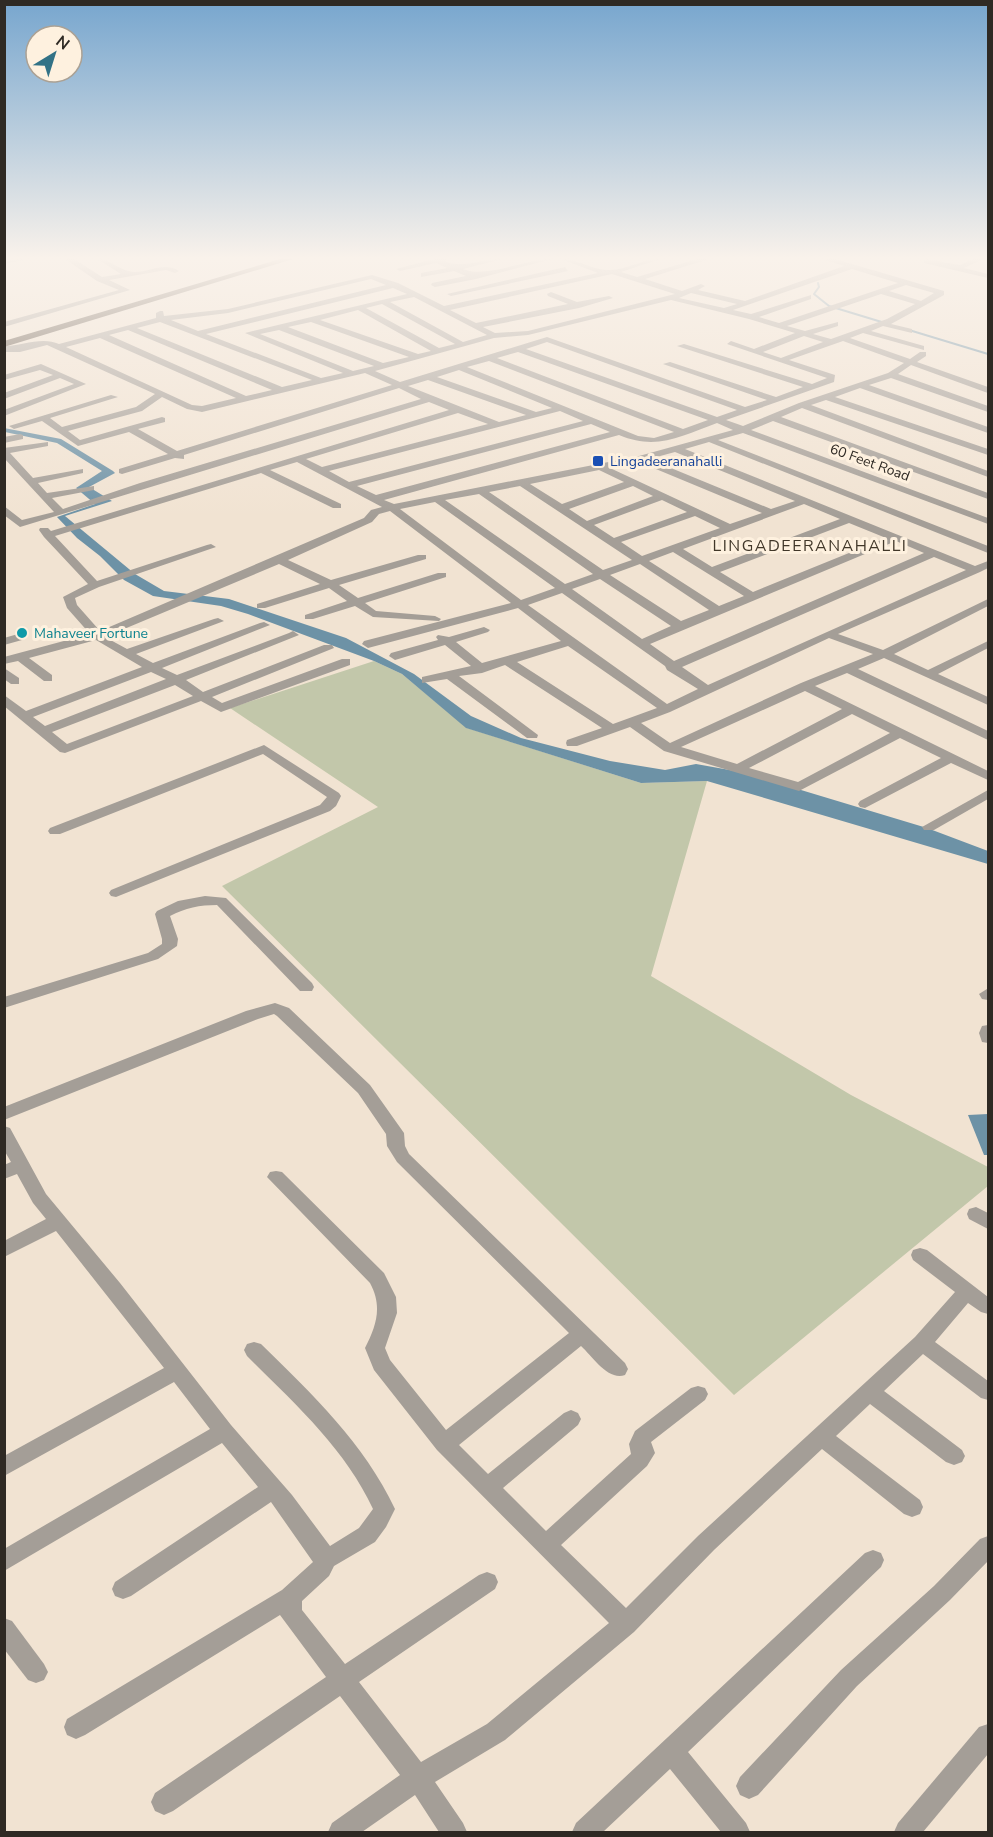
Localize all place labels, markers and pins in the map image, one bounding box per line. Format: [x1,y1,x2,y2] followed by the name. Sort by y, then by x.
[610,452,722,471] place label: Lingadeeranahalli
[591,454,605,468] marker: Lingadeeranahalli
[34,624,148,643] place label: Mahaveer Fortune
[15,626,29,640] marker: Mahaveer Fortune

